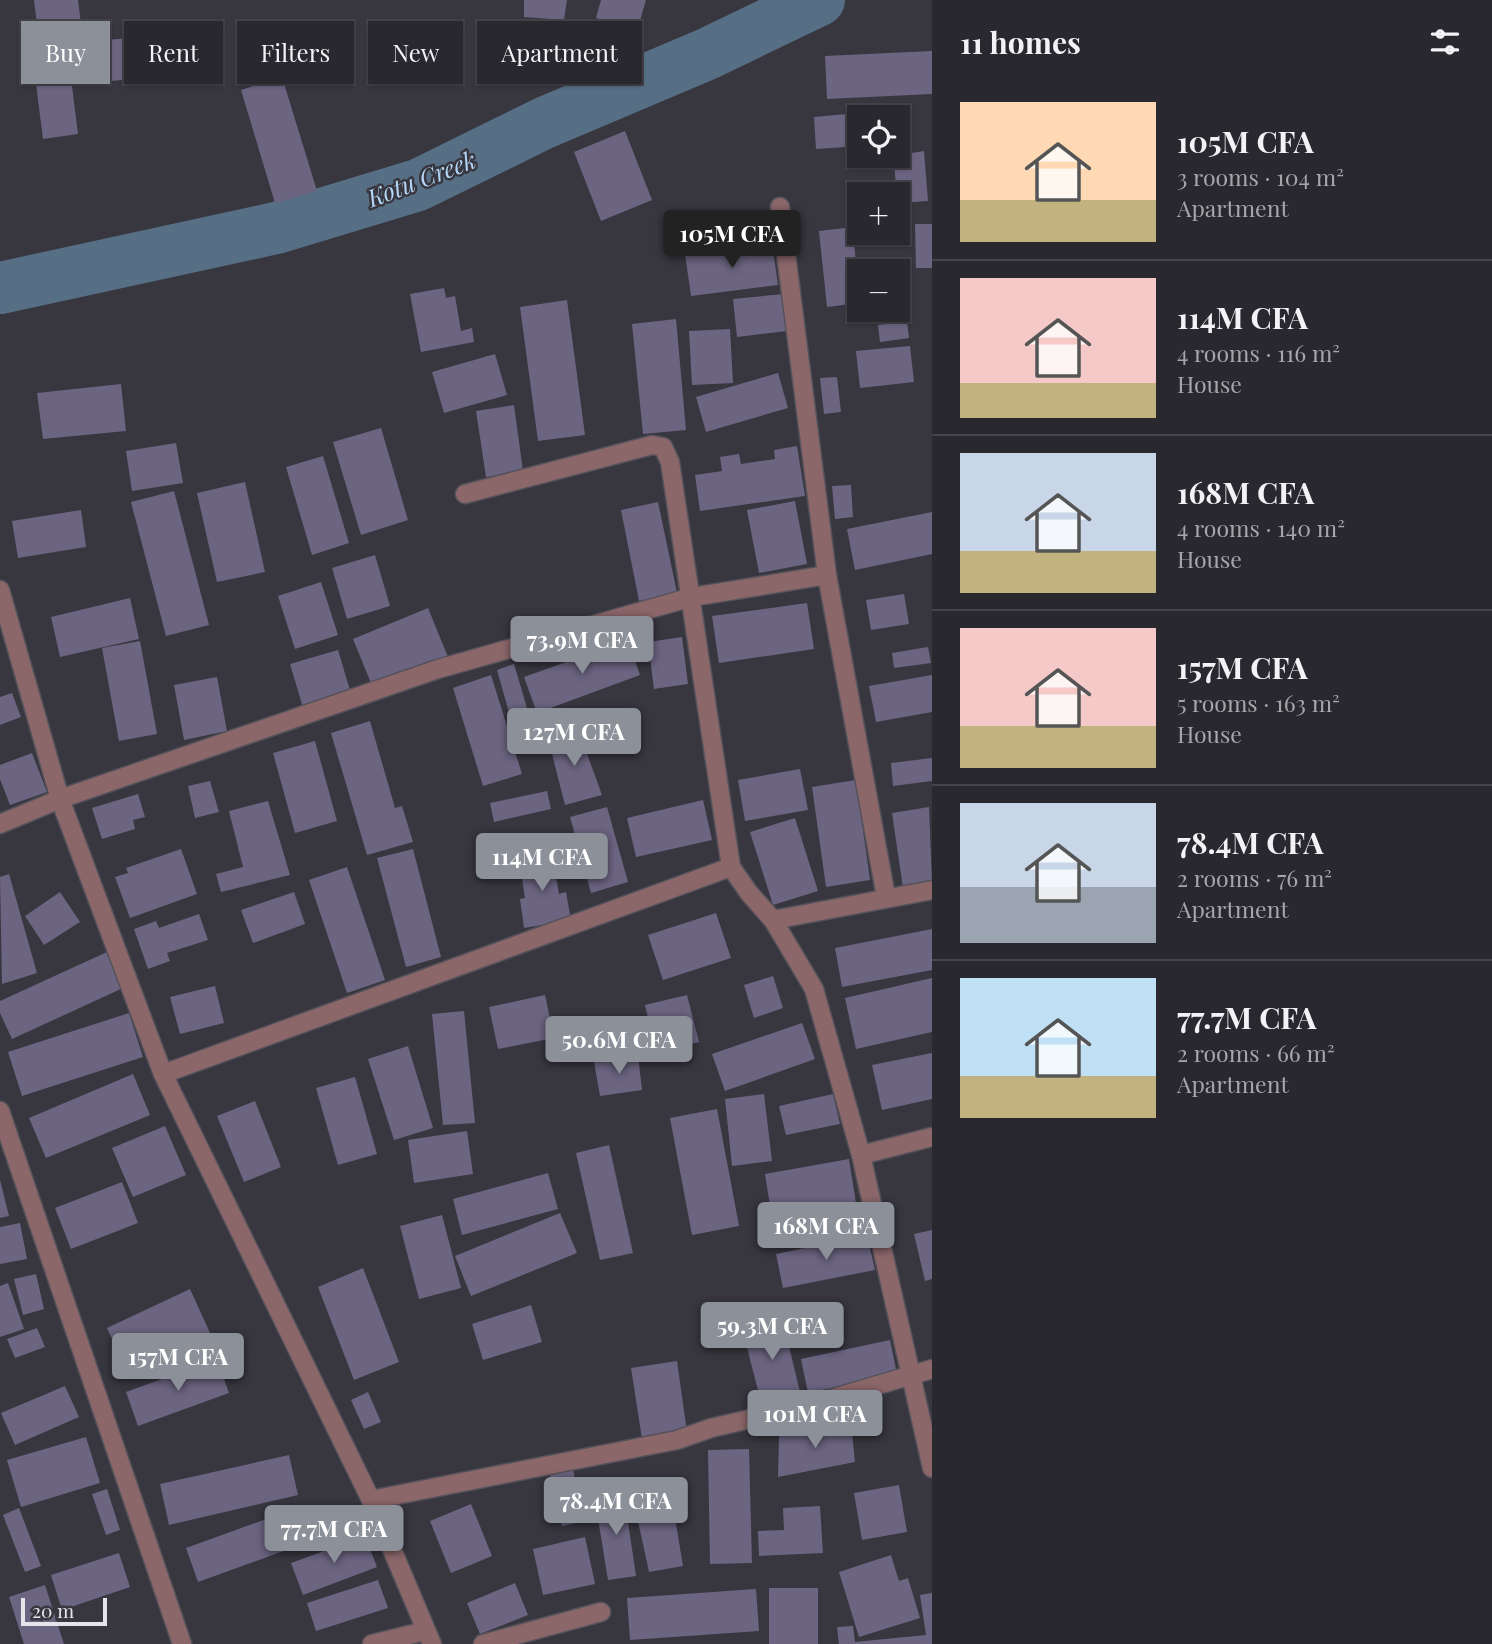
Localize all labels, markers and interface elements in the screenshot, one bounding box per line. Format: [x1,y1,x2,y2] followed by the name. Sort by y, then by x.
[21,21,110,84] chip: Buy
[124,21,223,84] chip: Rent
[237,21,354,84] chip: Filters
[368,21,463,84] chip: New
[477,21,642,84] chip: Apartment
[960,22,1081,62] text: 11 homes
[1426,23,1464,61] icon: filters
[847,105,910,322] map controls
[847,105,910,168] button: locate
[1177,121,1314,161] text: 105M CFA
[1016,130,1100,214] icon: home
[361,143,480,214] water label: Kotu Creek
[1177,161,1344,192] text: 3 rooms · 104 m²
[847,182,910,245] button: +
[1177,192,1289,223] text: Apartment
[660,210,804,270] pin: 105M CFA
[680,217,784,248] text: 105M CFA
[847,259,910,322] button: −
[1177,297,1308,337] text: 114M CFA
[1016,306,1100,390] icon: home
[1177,337,1340,368] text: 4 rooms · 116 m²
[1177,368,1242,399] text: House
[1177,472,1314,512] text: 168M CFA
[1016,481,1100,565] icon: home
[1177,512,1345,543] text: 4 rooms · 140 m²
[1177,543,1242,574] text: House
[502,616,662,676] pin: 73.9M CFA
[526,623,638,654] text: 73.9M CFA
[1177,647,1308,687] text: 157M CFA
[1016,656,1100,740] icon: home
[1177,687,1340,718] text: 5 rooms · 163 m²
[502,708,646,768] pin: 127M CFA
[523,715,625,746] text: 127M CFA
[1177,718,1242,749] text: House
[1177,822,1324,862] text: 78.4M CFA
[1016,831,1100,915] icon: home
[470,834,614,893] pin: 114M CFA
[492,840,592,871] text: 114M CFA
[1177,862,1332,893] text: 2 rooms · 76 m²
[1177,893,1289,924] text: Apartment
[1177,997,1316,1037] text: 77.7M CFA
[1016,1006,1100,1090] icon: home
[539,1016,699,1076] pin: 50.6M CFA
[561,1023,677,1054] text: 50.6M CFA
[1177,1037,1335,1068] text: 2 rooms · 66 m²
[1177,1068,1289,1099] text: Apartment
[754,1202,898,1262] pin: 168M CFA
[773,1209,879,1240] text: 168M CFA
[692,1302,852,1362] pin: 59.3M CFA
[717,1309,827,1340] text: 59.3M CFA
[106,1334,250,1393] pin: 157M CFA
[128,1340,228,1371] text: 157M CFA
[743,1390,887,1450] pin: 101M CFA
[763,1397,867,1428] text: 101M CFA
[536,1478,696,1537] pin: 78.4M CFA
[560,1484,672,1515] text: 78.4M CFA
[254,1506,414,1565] pin: 77.7M CFA
[281,1512,387,1543] text: 77.7M CFA
[21,1595,107,1627] scale bar
[32,1597,74,1623] text: 20 m

